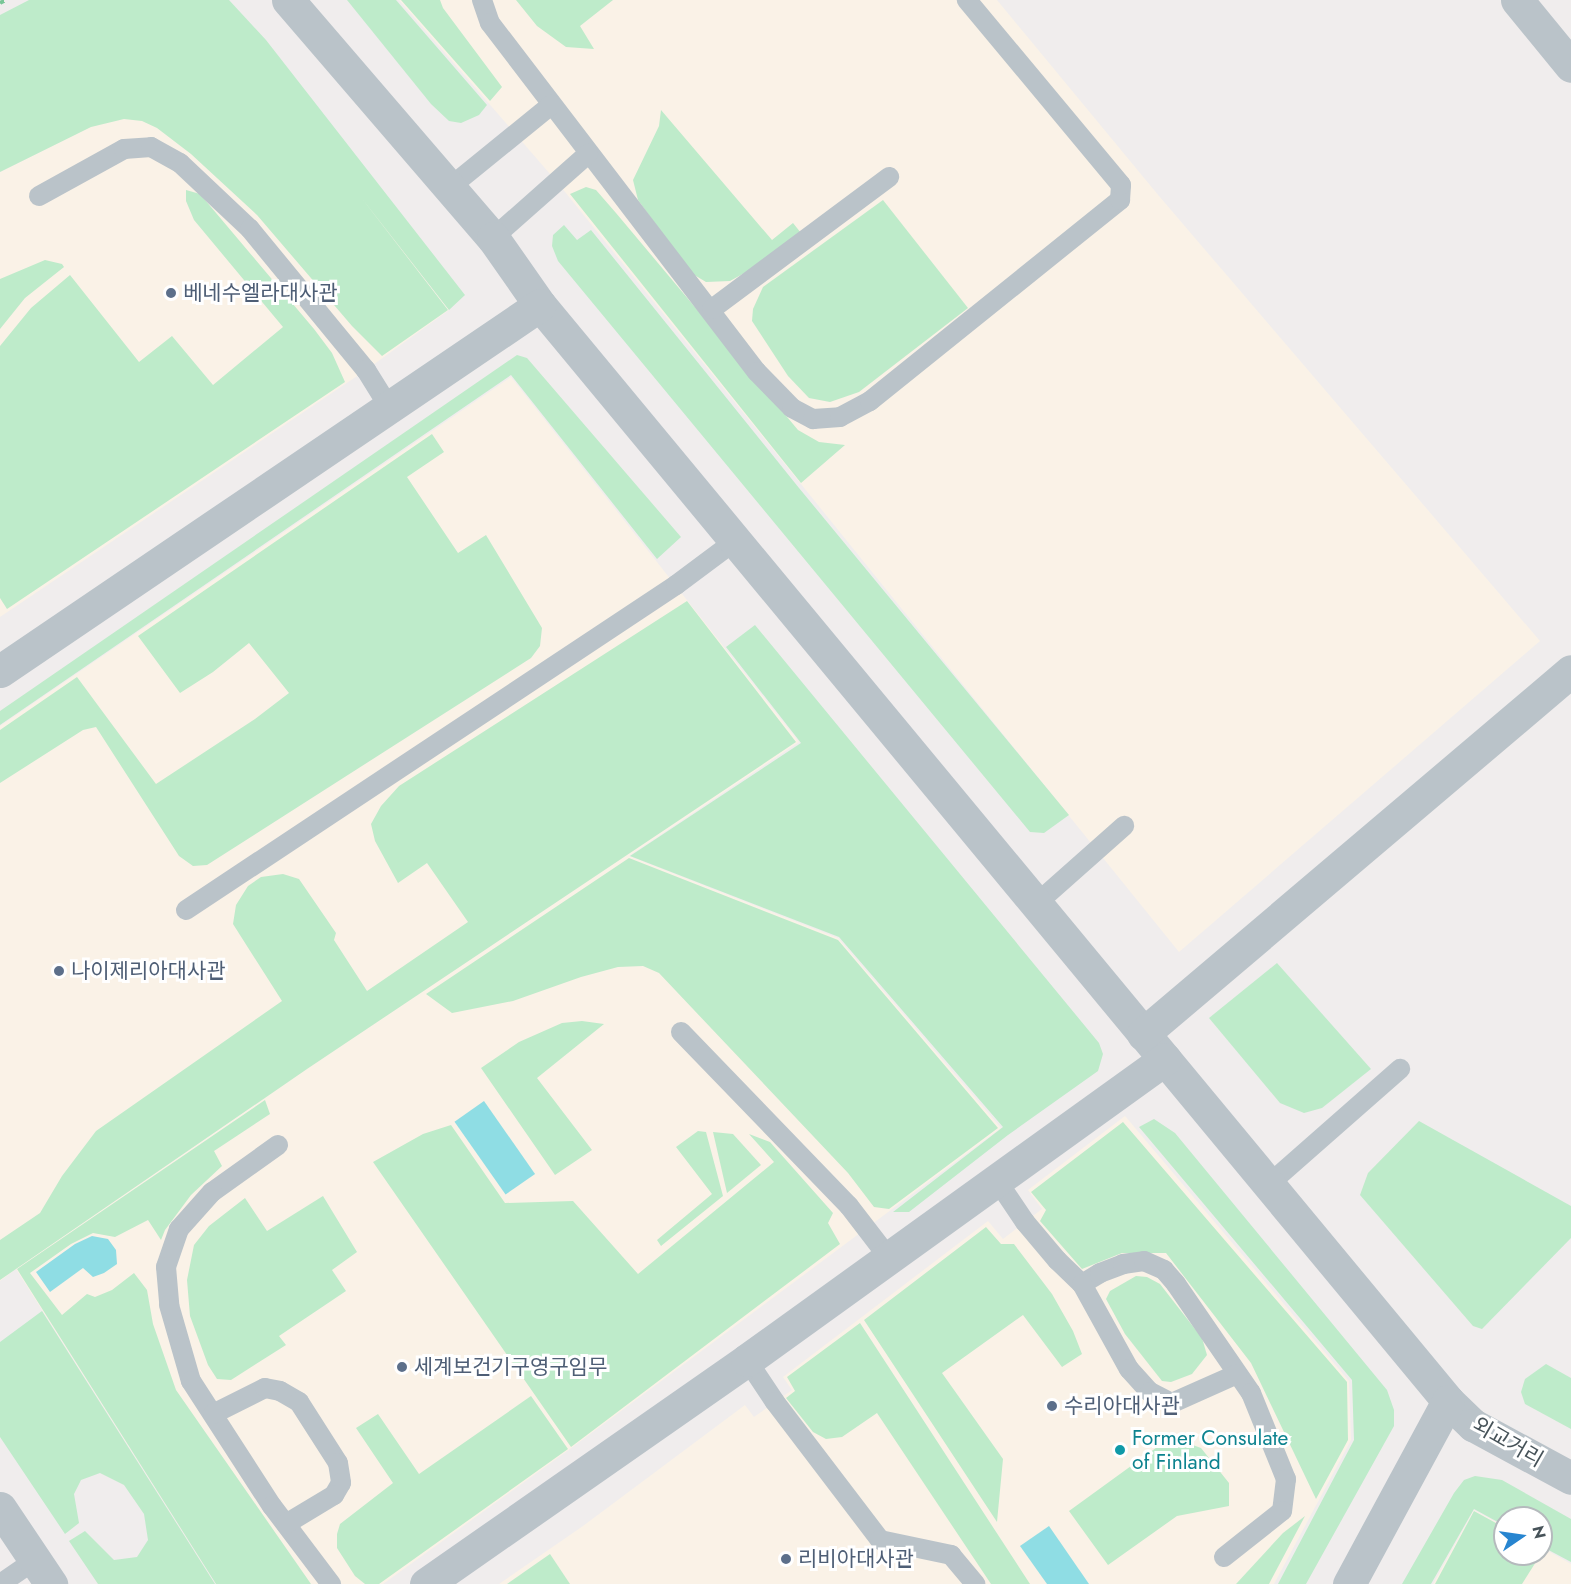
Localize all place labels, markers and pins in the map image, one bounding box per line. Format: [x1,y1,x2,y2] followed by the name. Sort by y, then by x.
[183,280,338,306] place label: 베네수엘라대사관
[164,286,178,300] marker: 베네수엘라대사관
[71,958,226,984] place label: 나이제리아대사관
[52,964,66,978] marker: 나이제리아대사관
[414,1354,607,1380] place label: 세계보건기구영구임무
[395,1360,409,1374] marker: 세계보건기구영구임무
[1064,1393,1180,1419] place label: 수리아대사관
[1045,1399,1059,1413] marker: 수리아대사관
[1132,1425,1288,1475] place label: Former Consulate of Finland
[1113,1443,1127,1457] marker: Former Consulate of Finland
[798,1546,914,1572] place label: 리비아대사관
[779,1552,793,1566] marker: 리비아대사관

